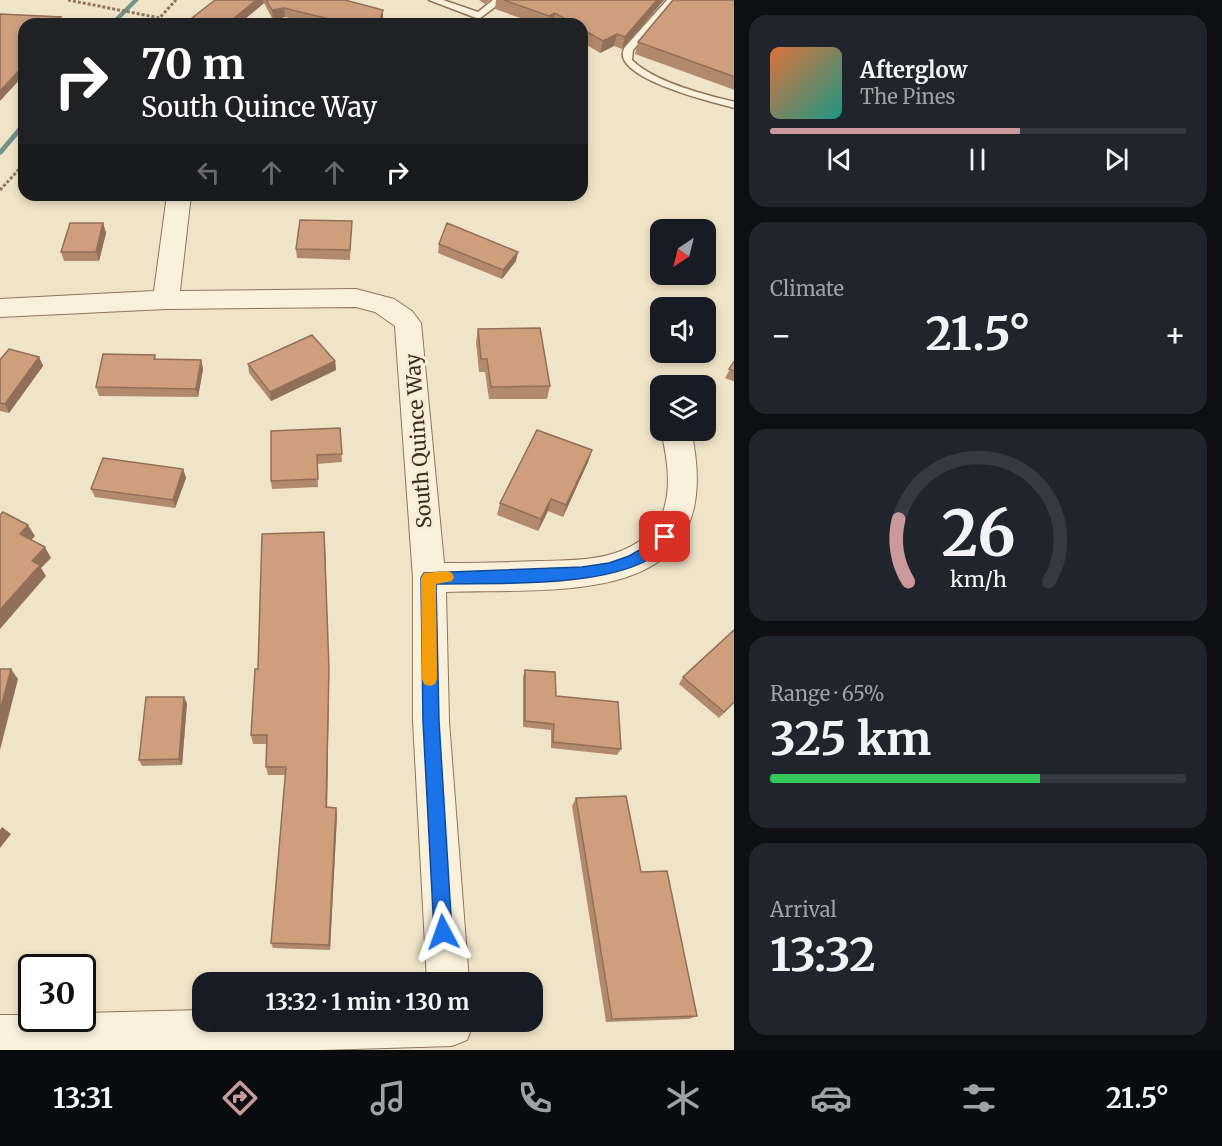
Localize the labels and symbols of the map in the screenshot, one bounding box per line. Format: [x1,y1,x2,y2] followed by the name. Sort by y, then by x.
[650,219,716,285] north arrow
[399,353,437,529] street label: South Quince Way
[639,511,690,562] pin
[411,900,475,964] position arrow
[18,954,96,1032] speed limit sign: 30

